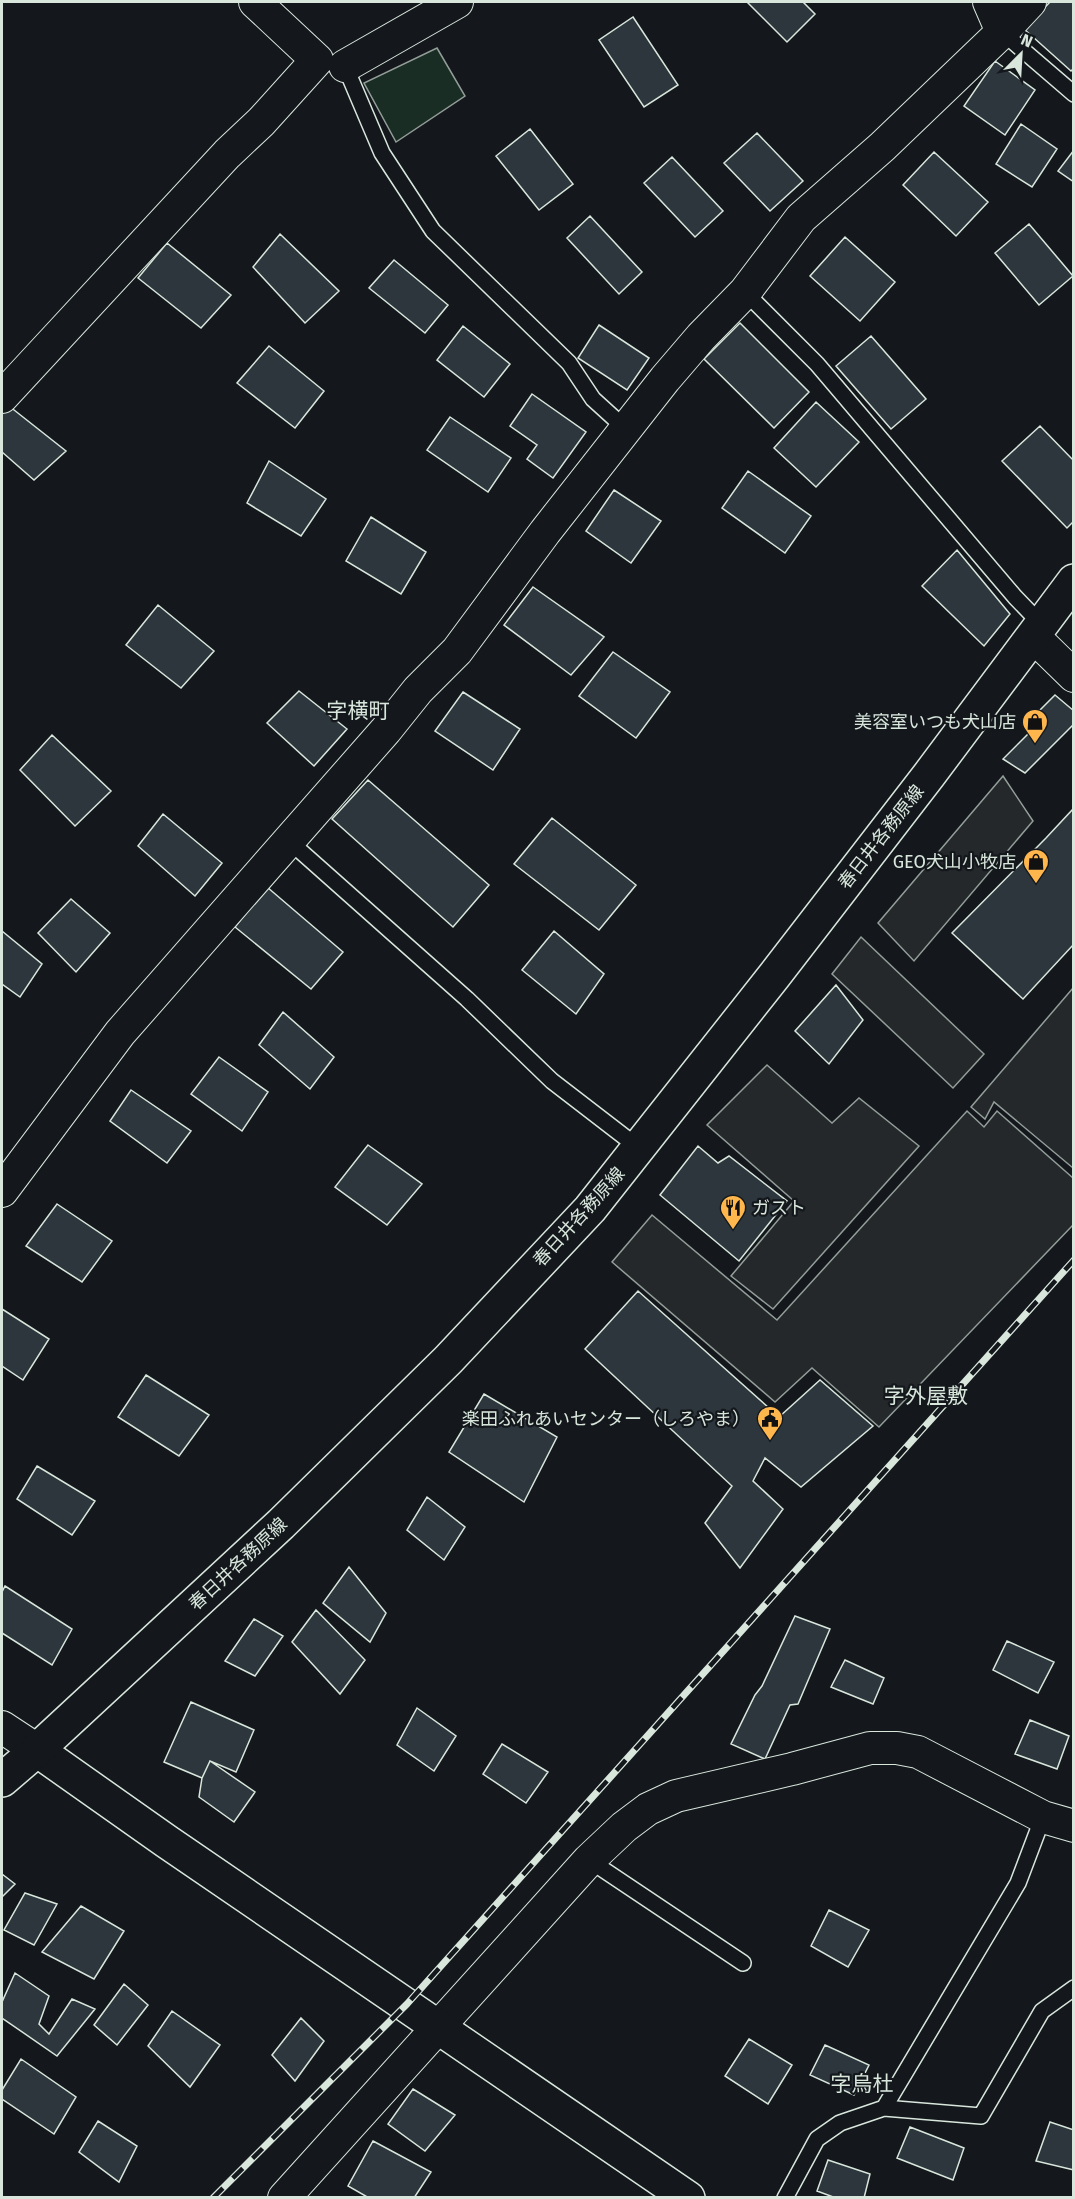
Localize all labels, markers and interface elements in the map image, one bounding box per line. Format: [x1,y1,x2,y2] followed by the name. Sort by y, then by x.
[991,24,1051,84] north arrow
[1018,30,1036,52] text: N
[327,698,390,724] district label: 字横町
[1020,707,1050,745] shop icon: 美容室いつも犬山店
[854,711,1016,733] place label: 美容室いつも犬山店
[834,781,928,893] street label: 春日井各務原線
[1021,847,1051,885] shop icon: GEO犬山小牧店
[893,851,1016,873] place label: GEO犬山小牧店
[529,1163,629,1271] street label: 春日井各務原線
[718,1193,748,1231] restaurant icon: ガスト
[752,1197,806,1219] place label: ガスト
[884,1383,968,1409] district label: 字外屋敷
[755,1404,785,1442] public building icon: 楽田ふれあいセンター（しろやま）
[462,1408,750,1430] place label: 楽田ふれあいセンター（しろやま）
[184,1513,292,1615] street label: 春日井各務原線
[831,2071,894,2097] district label: 字烏杜

